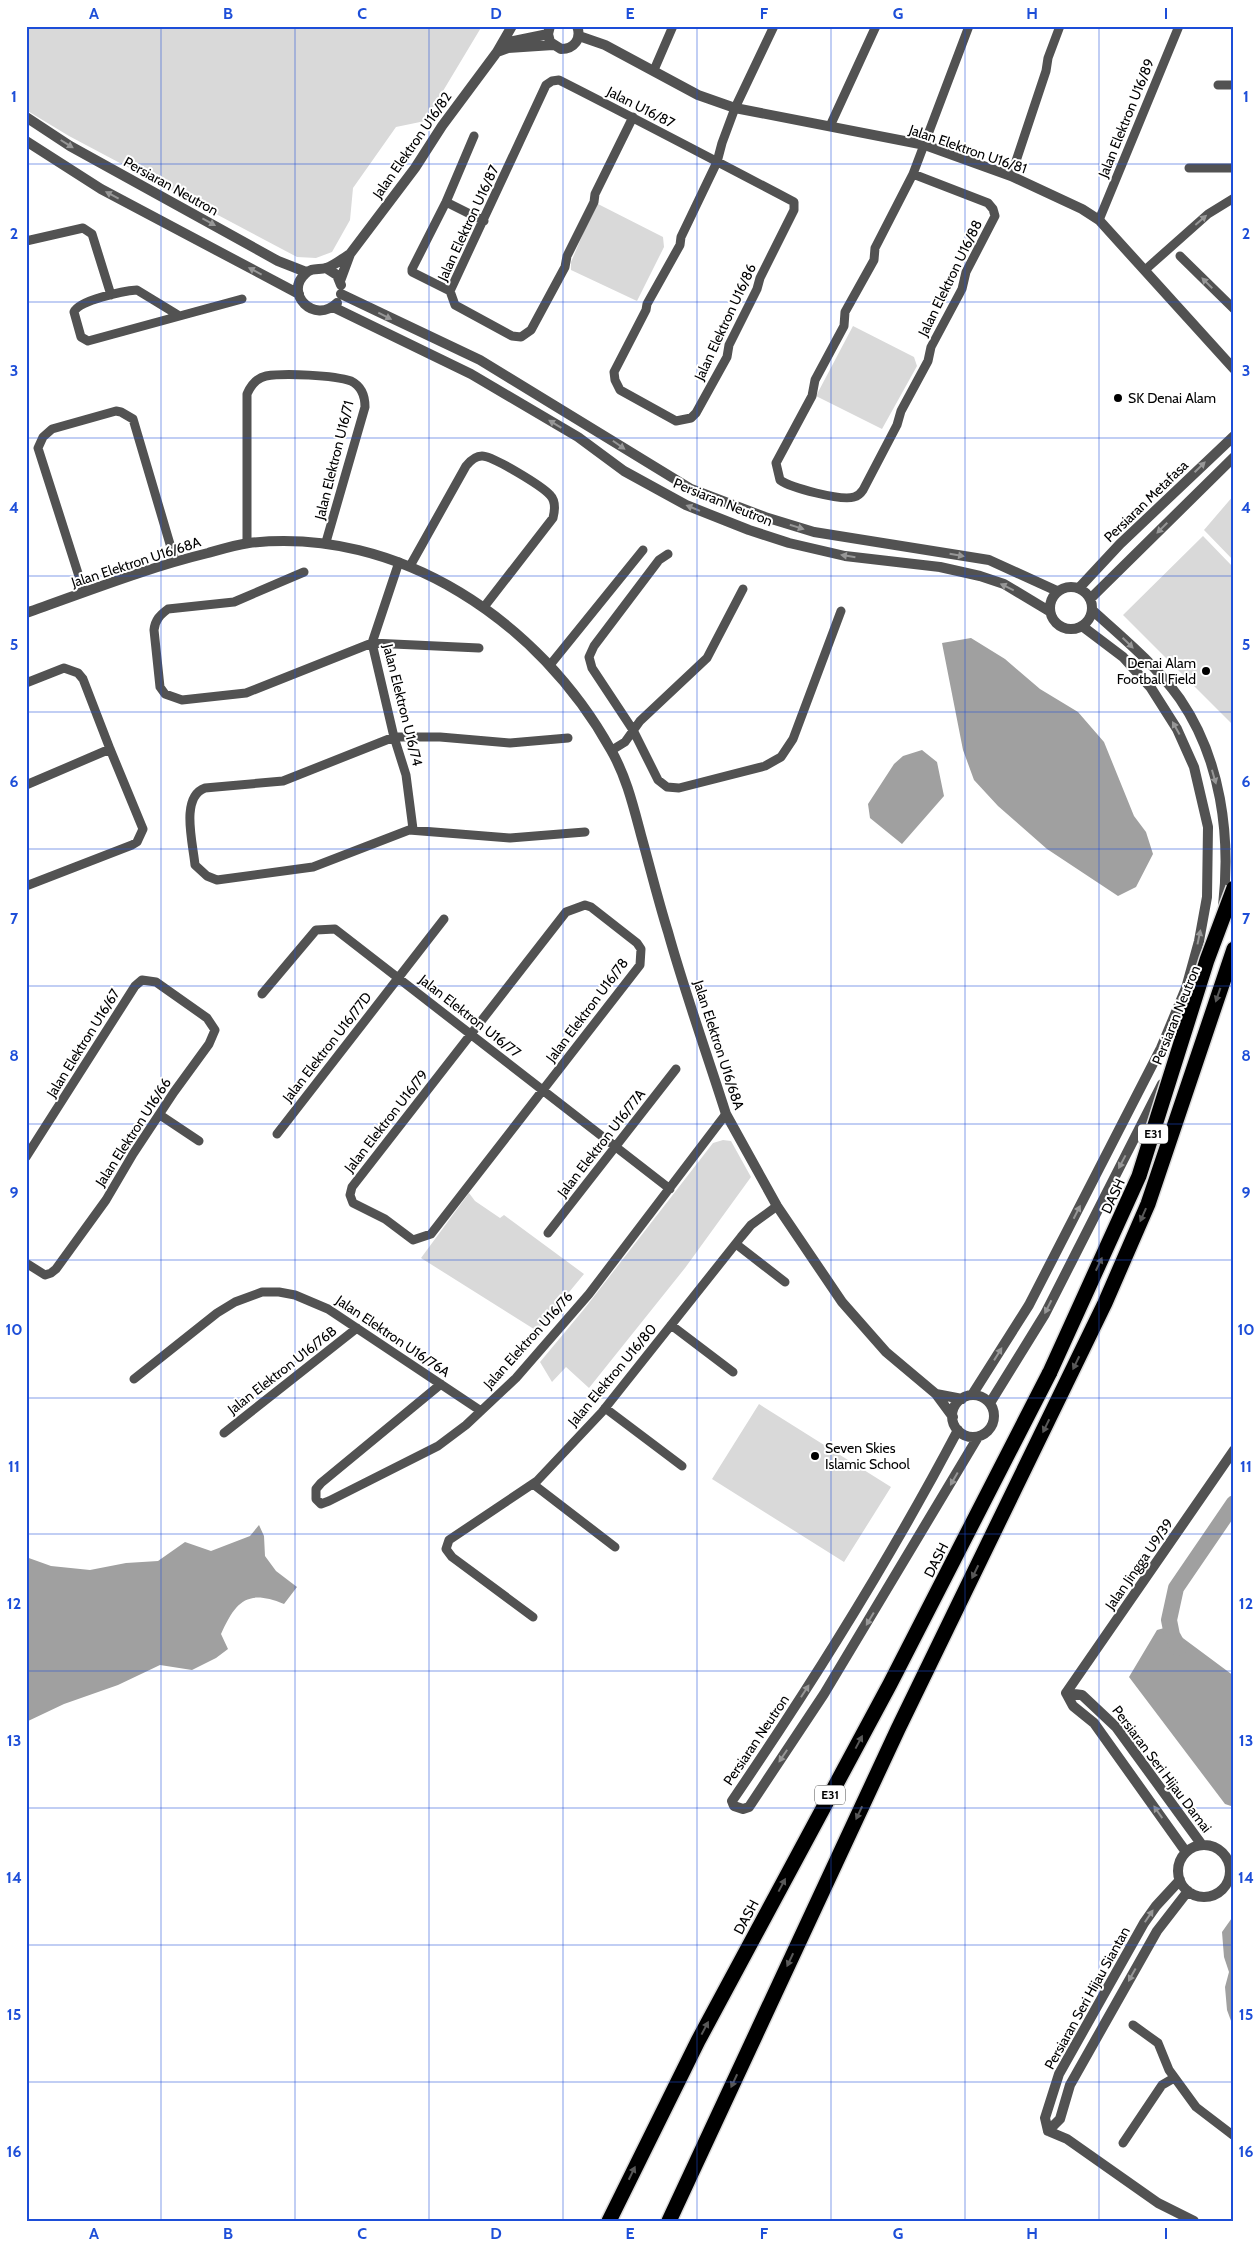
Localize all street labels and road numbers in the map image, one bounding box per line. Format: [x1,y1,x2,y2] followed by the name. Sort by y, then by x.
[1094,56,1158,181] street label: Jalan Elektron U16/89
[603,82,678,132] street label: Jalan U16/87
[368,88,456,203] street label: Jalan Elektron U16/82
[906,120,1029,178] street label: Jalan Elektron U16/81
[120,153,222,220] street label: Persiaran Neutron
[433,162,503,285] street label: Jalan Elektron U16/87
[914,217,986,340] street label: Jalan Elektron U16/88
[690,261,760,384] street label: Jalan Elektron U16/86
[310,399,357,522] street label: Jalan Elektron U16/71
[1100,456,1192,546] street label: Persiaran Metafasa
[671,474,775,530] street label: Persiaran Neutron
[68,532,203,592] street label: Jalan Elektron U16/68A
[379,641,427,768] street label: Jalan Elektron U16/74
[541,954,632,1066] street label: Jalan Elektron U16/78
[1148,963,1204,1067] street label: Persiaran Neutron
[415,970,525,1061] street label: Jalan Elektron U16/77
[689,977,749,1112] street label: Jalan Elektron U16/68A
[42,985,124,1102] street label: Jalan Elektron U16/67
[278,988,376,1106] street label: Jalan Elektron U16/77D
[340,1066,432,1177] street label: Jalan Elektron U16/79
[91,1074,175,1191] street label: Jalan Elektron U16/66
[553,1085,649,1202] street label: Jalan Elektron U16/77A
[1138,1124,1168,1144] road number: E31
[1097,1176,1129,1216] street label: DASH
[479,1287,577,1393] street label: Jalan Elektron U16/76
[332,1291,454,1381] street label: Jalan Elektron U16/76A
[563,1320,660,1431] street label: Jalan Elektron U16/80
[223,1322,340,1419] street label: Jalan Elektron U16/76B
[1100,1515,1177,1614] street label: Jalan Jingga U9/39
[920,1540,952,1580] street label: DASH
[719,1691,793,1789] street label: Persiaran Neutron
[1108,1702,1216,1836] street label: Persiaran Seri Hijau Damai
[815,1786,845,1804] road number: E31
[729,1897,763,1937] street label: DASH
[1040,1923,1134,2073] street label: Persiaran Seri Hijau Siantan

